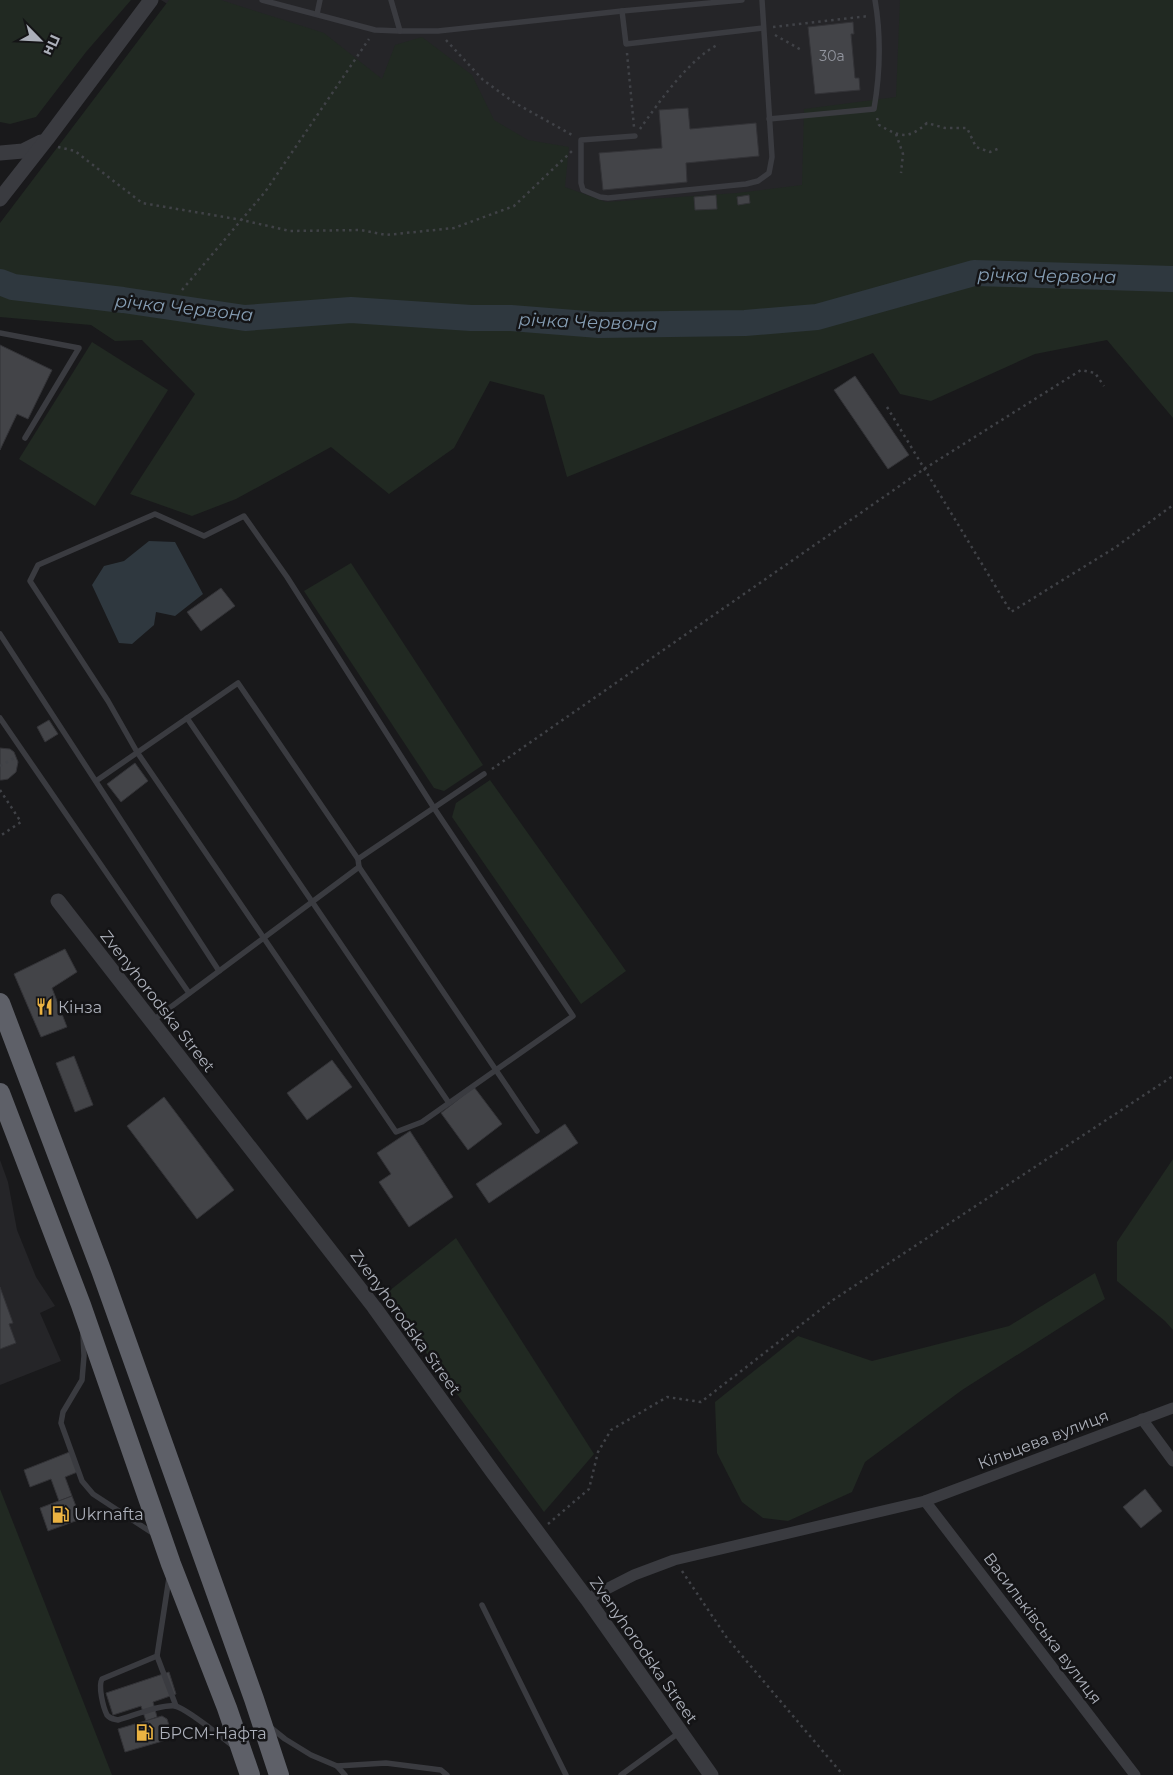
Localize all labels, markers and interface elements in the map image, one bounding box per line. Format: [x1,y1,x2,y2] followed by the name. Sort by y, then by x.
[15,15,65,65] north arrow
[39,32,64,59] text: Пн
[819,47,845,65] house number: 30а
[977,264,1117,288] water label: річка Червона
[114,290,254,326] water label: річка Червона
[518,309,658,335] water label: річка Червона
[96,927,219,1076] street label: Zvenyhorodska Street
[34,997,54,1017] restaurant icon: Кінза
[58,998,102,1017] place label: Кінза
[347,1246,465,1399] street label: Zvenyhorodska Street
[975,1406,1111,1473] street label: Кільцева вулиця
[50,1504,70,1524] fuel station icon: Ukrnafta
[74,1505,144,1524] place label: Ukrnafta
[979,1549,1106,1708] street label: Васильківська вулиця
[586,1573,702,1728] street label: Zvenyhorodska Street
[135,1723,155,1743] fuel station icon: БРСМ-Нафта
[159,1724,267,1743] place label: БРСМ-Нафта

